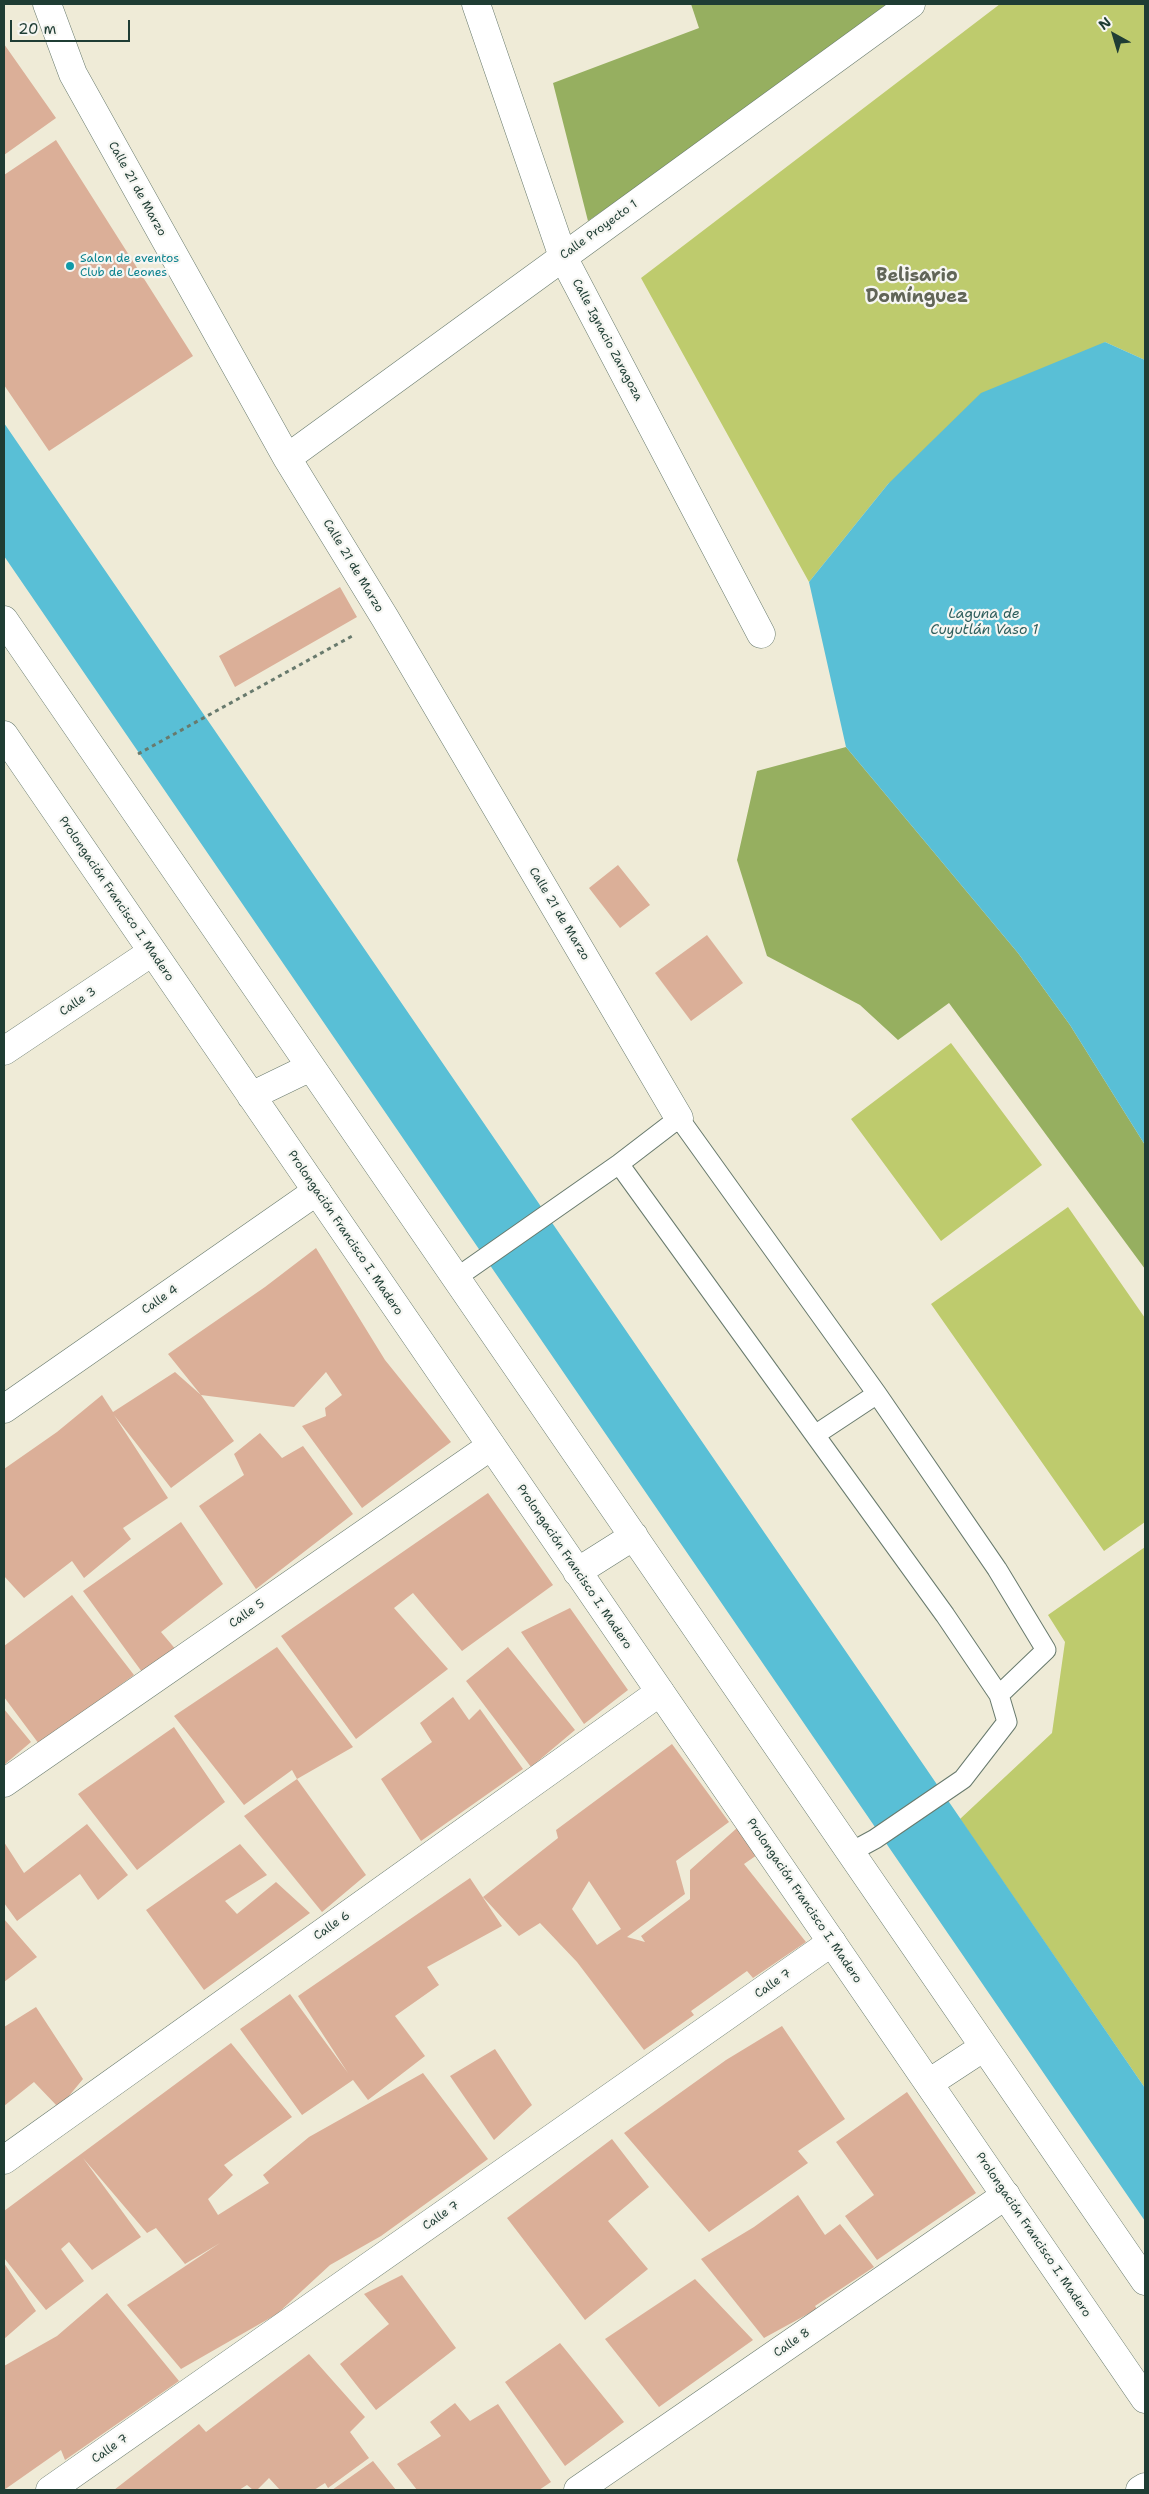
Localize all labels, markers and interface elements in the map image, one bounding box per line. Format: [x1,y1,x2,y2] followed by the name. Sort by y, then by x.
[12,10,132,42] scale bar
[1089,10,1139,60] north arrow
[1095,13,1115,34] text: N
[18,19,57,39] text: 20 m
[105,139,169,239] street label: Calle 21 de Marzo
[558,197,640,263] street label: Calle Proyecto 1
[80,252,179,280] place label: Salon de eventos Club de Leones
[64,260,76,272] marker: Salon de eventos Club de Leones
[866,265,968,308] district label: Belisario Domínguez
[569,277,645,403] street label: Calle Ignacio Zaragoza
[320,517,386,615] street label: Calle 21 de Marzo
[930,606,1038,638] water label: Laguna de Cuyutlán Vaso 1
[55,814,177,984] street label: Prolongación Francisco I. Madero
[526,865,592,963] street label: Calle 21 de Marzo
[57,985,99,1019] street label: Calle 3
[284,1148,406,1318] street label: Prolongación Francisco I. Madero
[139,1282,181,1318] street label: Calle 4
[513,1482,635,1652] street label: Prolongación Francisco I. Madero
[227,1597,267,1631] street label: Calle 5
[743,1816,865,1986] street label: Prolongación Francisco I. Madero
[311,1908,353,1944] street label: Calle 6
[752,1966,794,2002] street label: Calle 7
[972,2150,1094,2320] street label: Prolongación Francisco I. Madero
[420,2198,462,2234] street label: Calle 7
[771,2325,813,2361] street label: Calle 8
[89,2431,131,2467] street label: Calle 7

